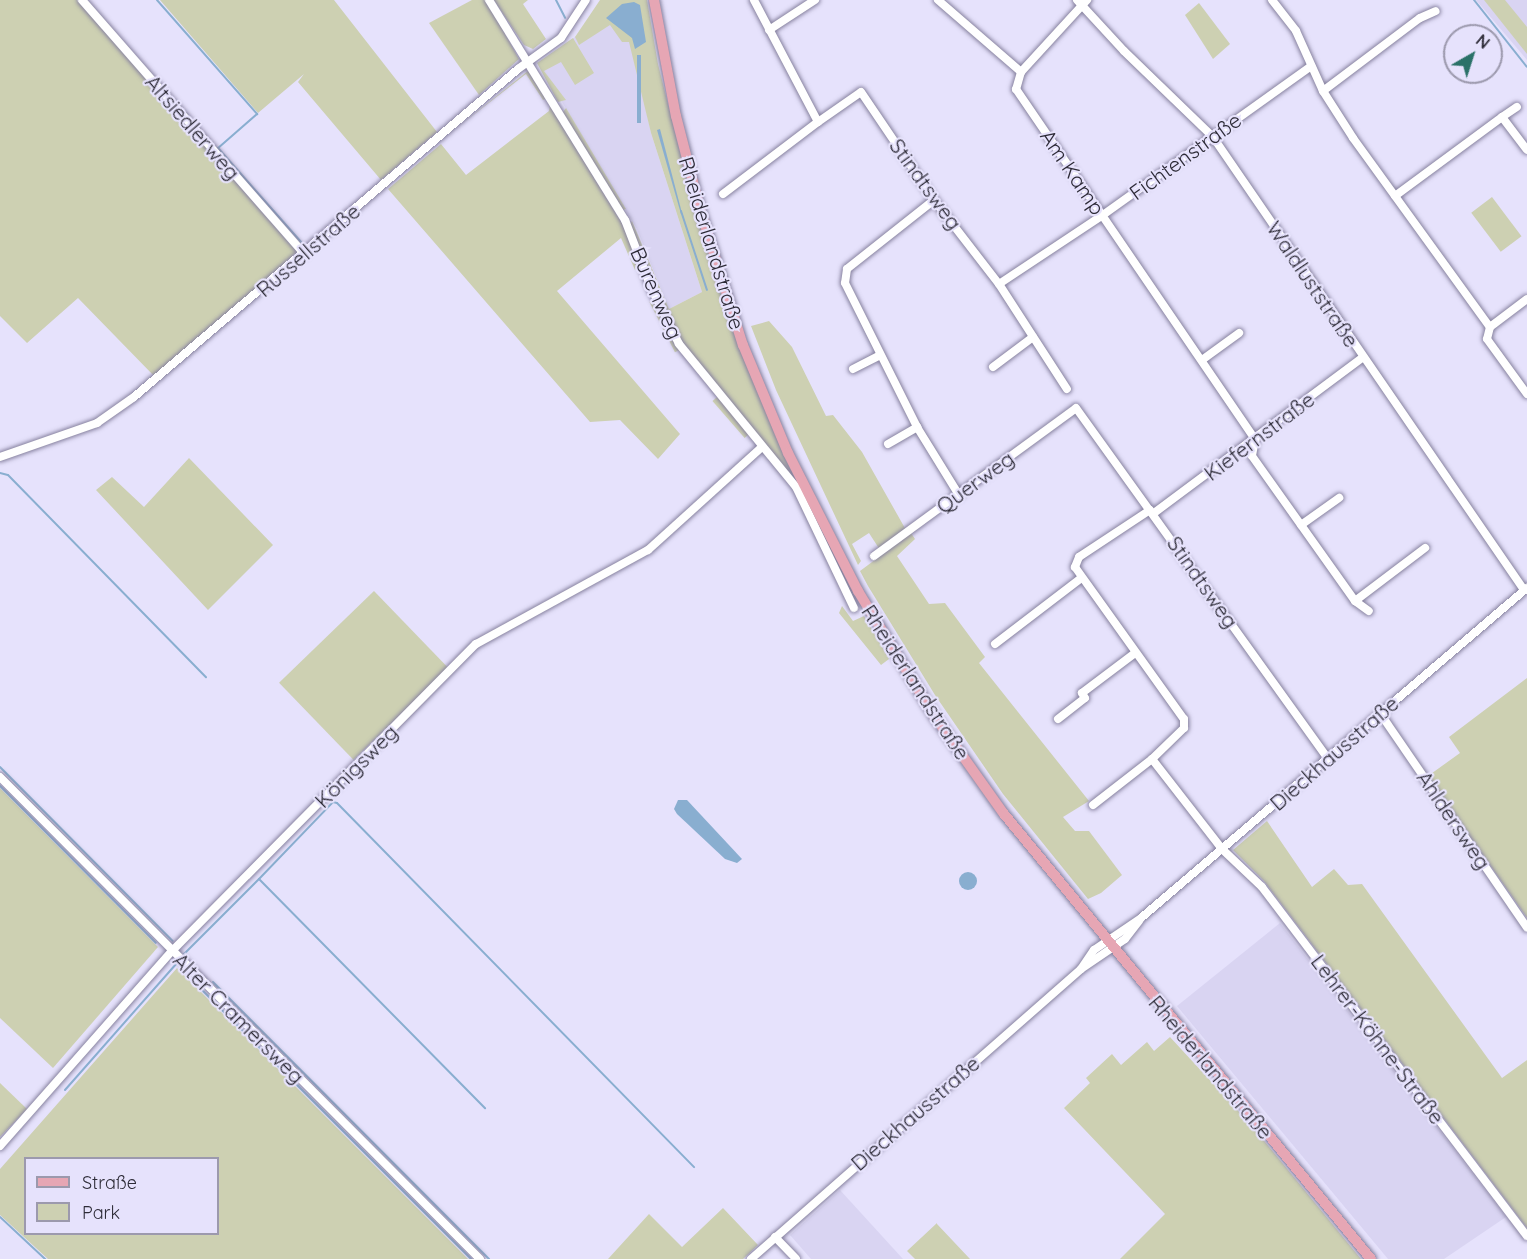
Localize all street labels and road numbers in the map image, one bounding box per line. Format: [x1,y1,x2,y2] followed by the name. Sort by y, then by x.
[140,69,246,185] street label: Altsiedlerweg
[1124,107,1246,205] street label: Fichtenstraße
[1035,125,1111,219] street label: Am Kamp
[885,134,967,234] street label: Stindtsweg
[674,153,750,333] street label: Rheiderlandstraße
[251,198,365,302] street label: Russellstraße
[1262,216,1364,352] street label: Waldluststraße
[626,243,688,343] street label: Burenweg
[1199,386,1319,486] street label: Kiefernstraße
[931,445,1019,519] street label: Querweg
[1162,531,1244,633] street label: Stindtsweg
[857,600,975,764] street label: Rheiderlandstraße
[1265,690,1403,816] street label: Dieckhausstraße
[309,719,403,813] street label: Königsweg
[1412,766,1496,874] street label: Ahldersweg
[168,947,310,1089] street label: Alter Cramersweg
[1306,949,1450,1129] street label: Lehrer-Köhne-Straße
[1144,990,1278,1144] street label: Rheiderlandstraße
[846,1050,984,1176] street label: Dieckhausstraße

